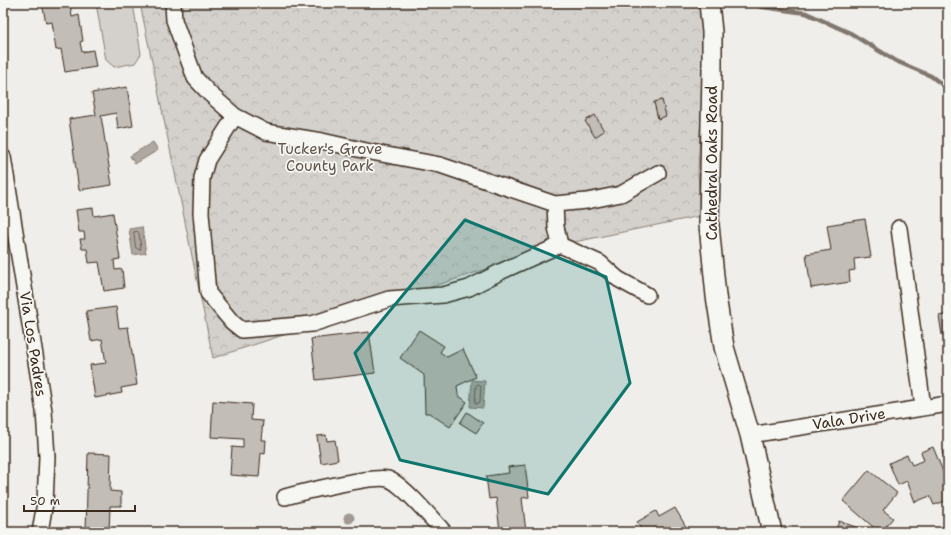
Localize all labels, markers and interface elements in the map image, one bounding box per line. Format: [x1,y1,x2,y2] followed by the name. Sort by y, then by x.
[702,85,722,240] street label: Cathedral Oaks Road
[278,139,382,176] park label: Tucker's Grove County Park
[15,290,51,398] street label: Via Los Padres
[811,403,887,435] street label: Vala Drive
[24,487,135,513] scale bar
[30,493,60,509] text: 50 m

